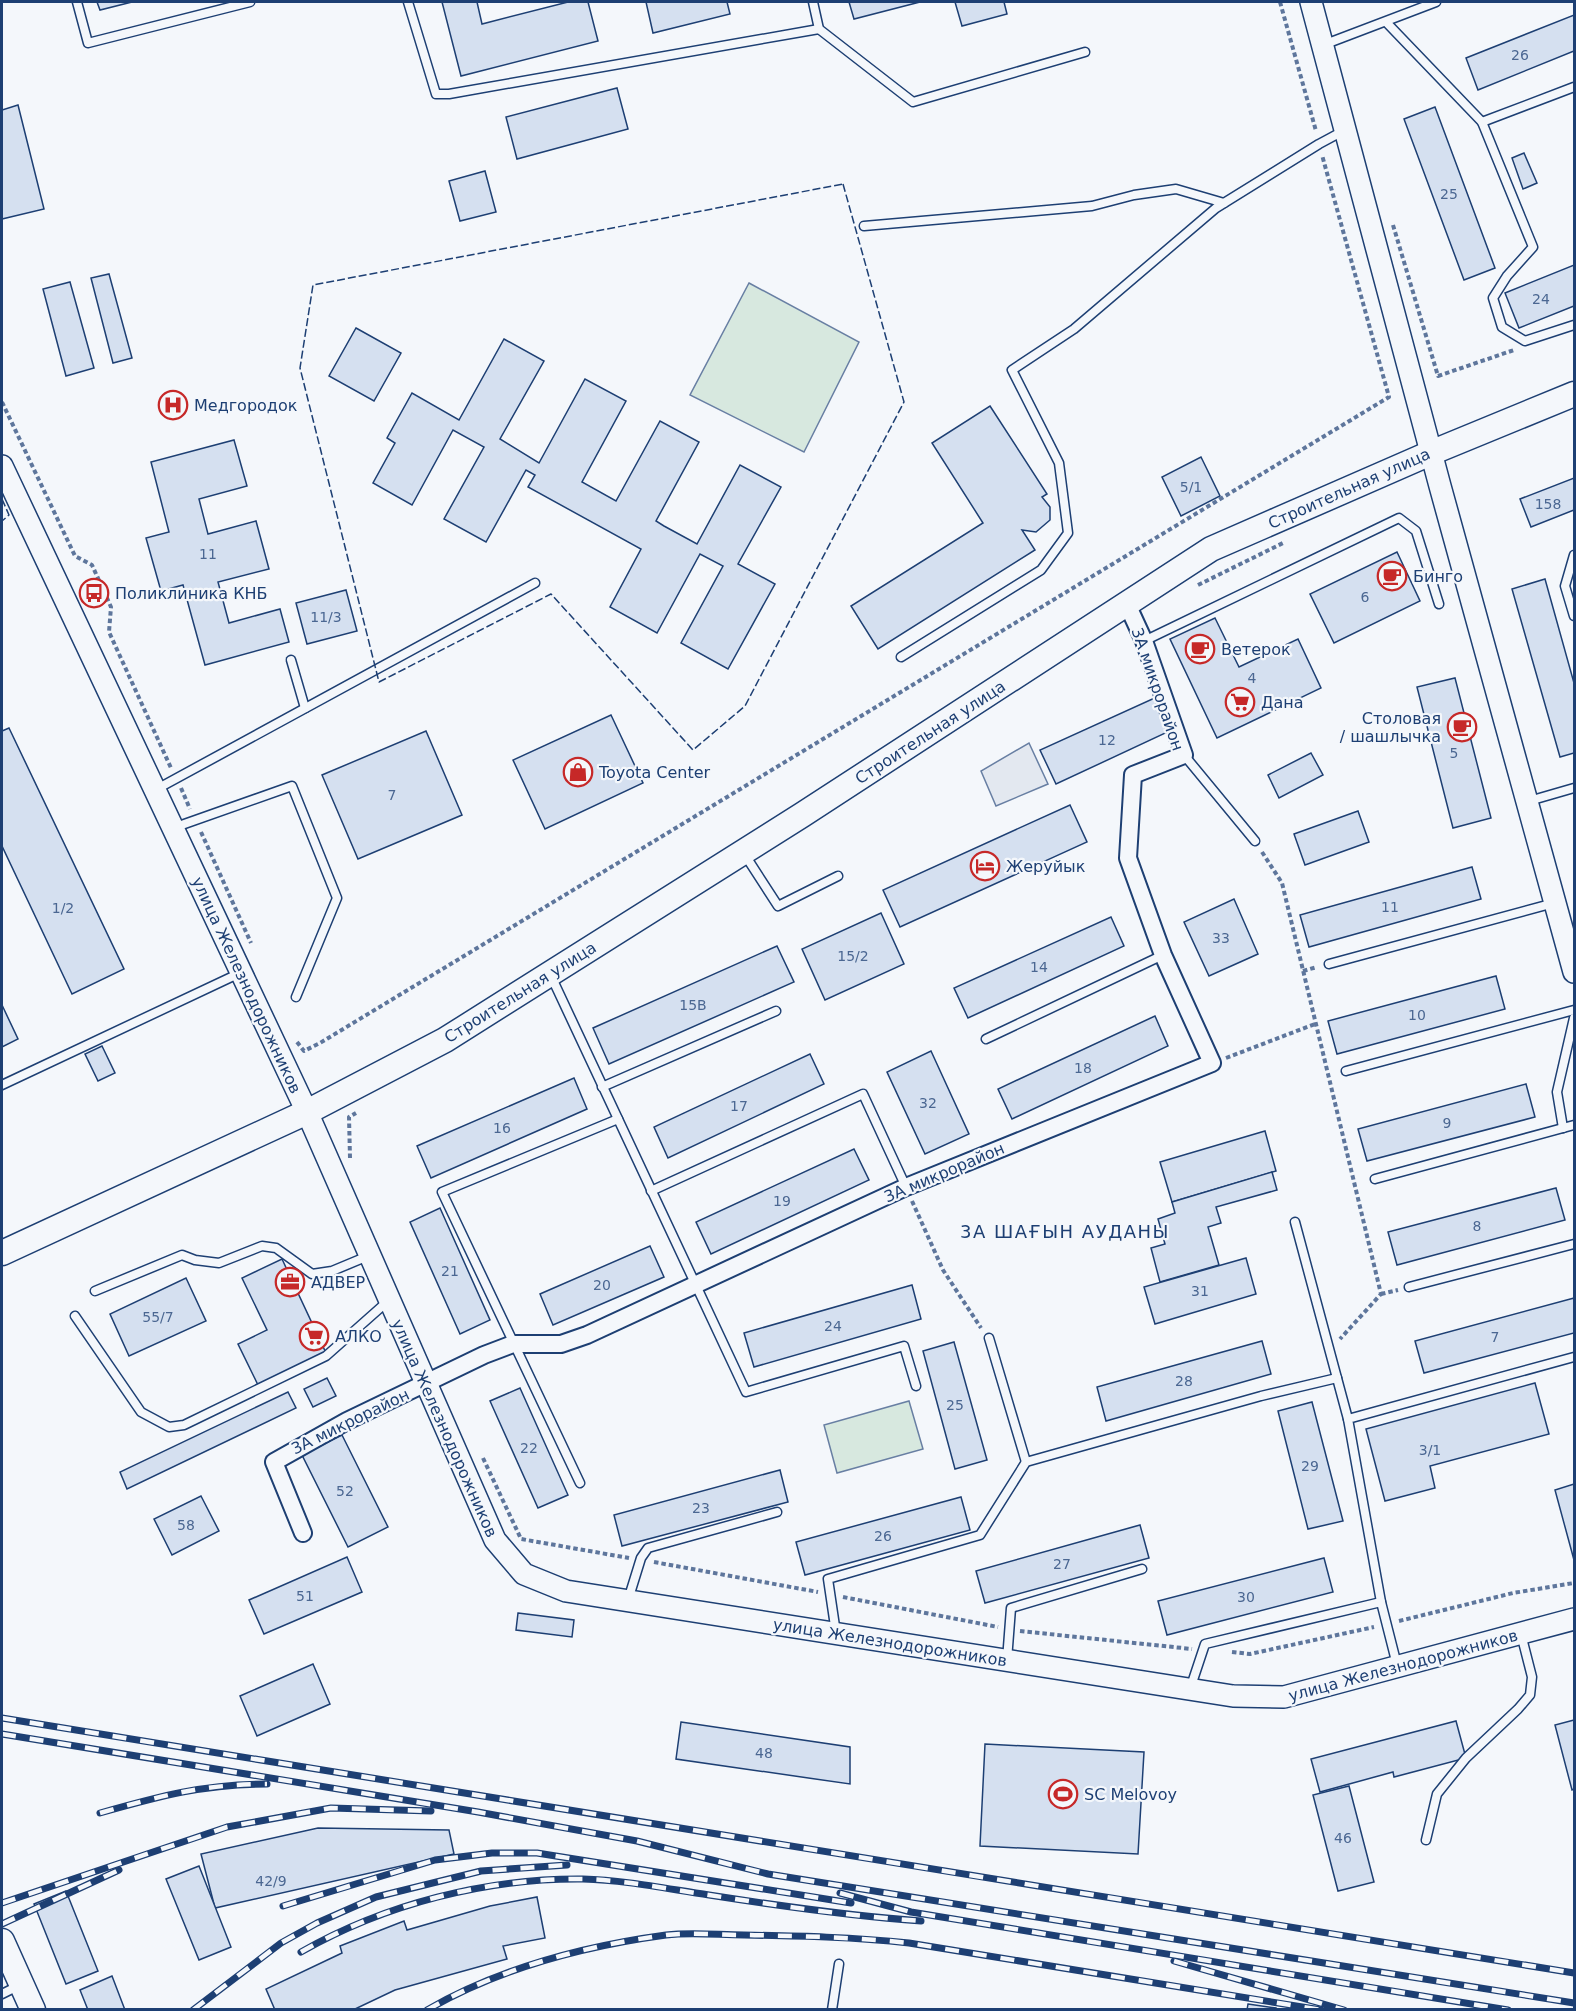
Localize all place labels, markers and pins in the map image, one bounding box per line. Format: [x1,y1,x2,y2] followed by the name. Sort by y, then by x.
[157,389,189,421] hospital icon: Медгородок
[194,396,298,415] place label: Медгородок
[1376,560,1408,592] cafe icon: Бинго
[1413,567,1463,586] place label: Бинго
[78,577,110,609] bus stop icon: Поликлиника КНБ
[115,584,268,603] place label: Поликлиника КНБ
[1184,633,1216,665] cafe icon: Ветерок
[1221,640,1291,659] place label: Ветерок
[1224,686,1256,718] supermarket icon: Дана
[1261,693,1304,712] place label: Дана
[1340,709,1441,746] place label: Столовая / шашлычка
[1446,711,1478,743] cafe icon: Столовая / шашлычка
[562,756,594,788] shop icon: Toyota Center
[598,763,711,782] place label: Toyota Center
[969,850,1001,882] hotel icon: Жеруйык
[1006,857,1086,876] place label: Жеруйык
[274,1266,306,1298] office icon: АДВЕР
[311,1273,366,1292] place label: АДВЕР
[298,1320,330,1352] supermarket icon: АЛКО
[335,1327,382,1346] place label: АЛКО
[1047,1778,1079,1810] sports icon: SC Melovoy
[1084,1785,1177,1804] place label: SC Melovoy

